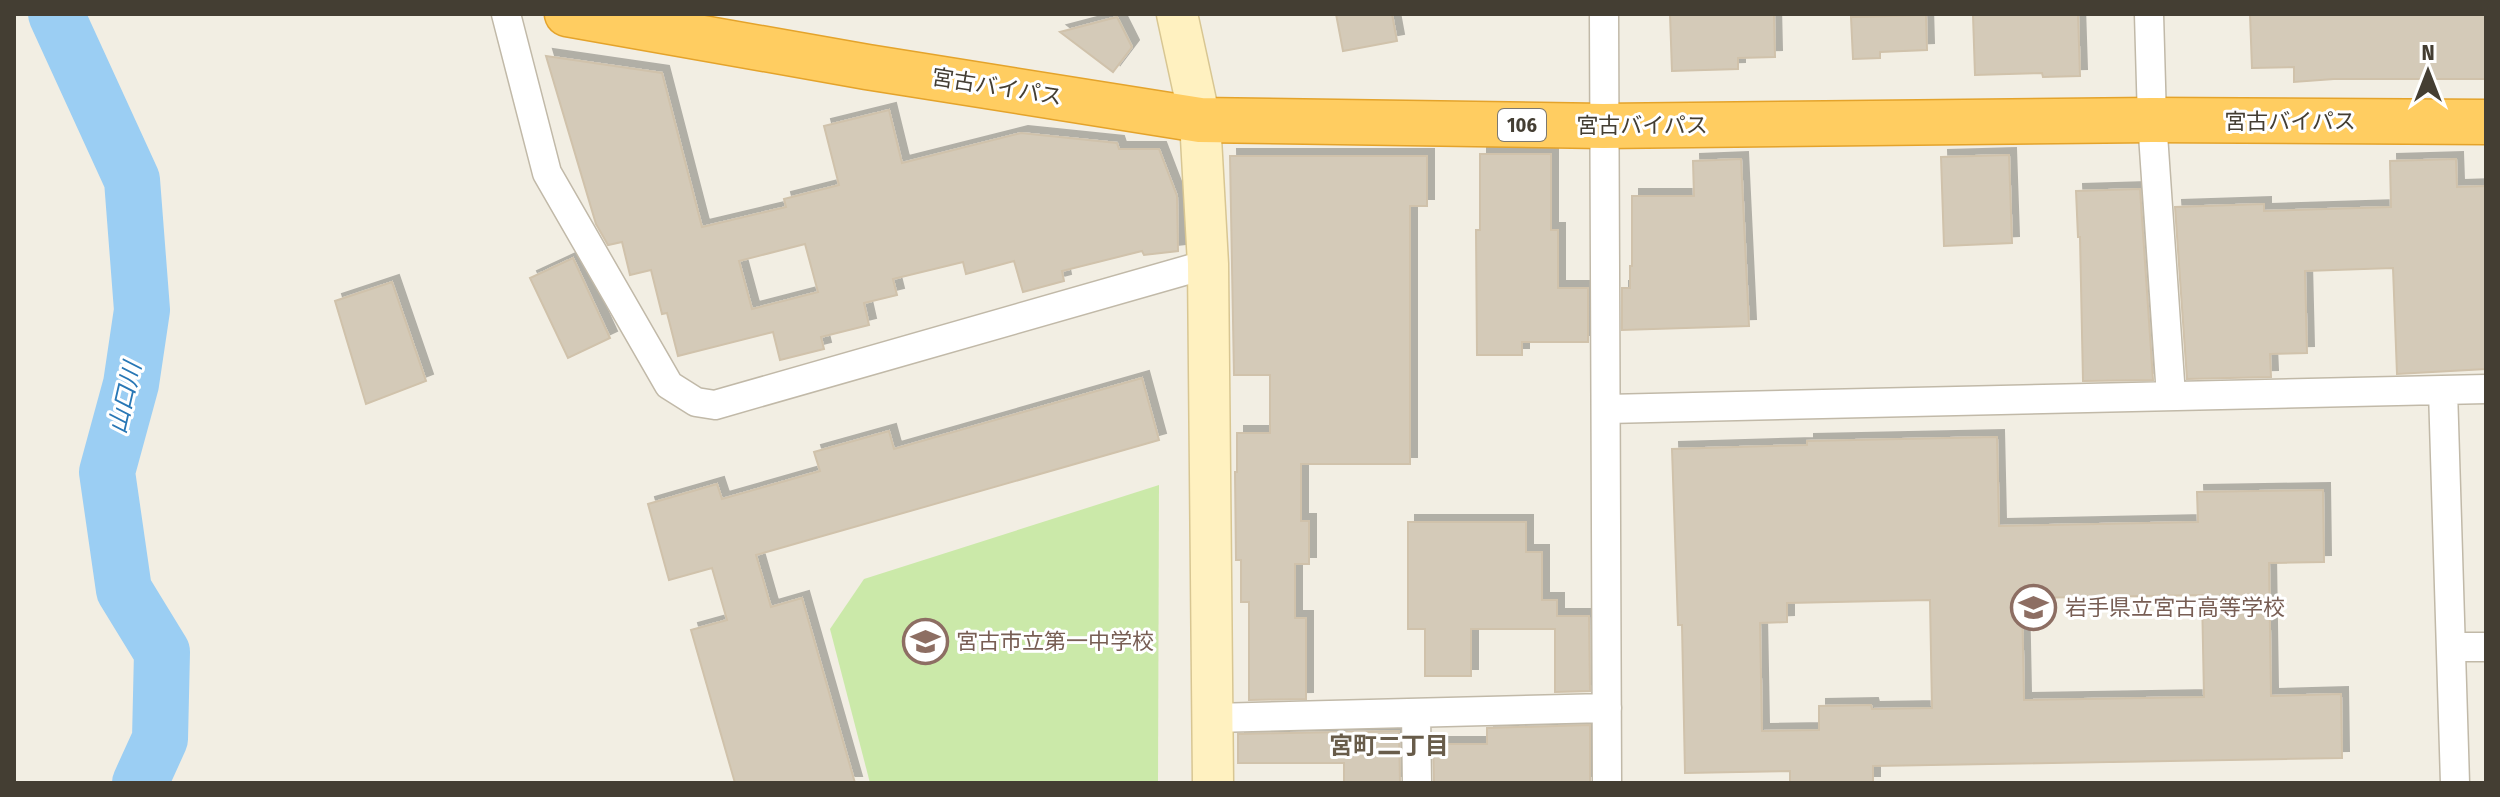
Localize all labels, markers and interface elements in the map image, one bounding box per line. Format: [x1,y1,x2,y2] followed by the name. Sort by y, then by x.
[2388,32,2468,112] north arrow
[2421,39,2435,66] text: N
[930,63,1064,111] street label: 宮古バイパス
[2224,108,2356,135] street label: 宮古バイパス
[1498,109,1546,141] road number: 106
[1576,112,1708,139] street label: 宮古バイパス
[103,357,147,436] water label: 山口川
[2010,583,2058,631] school or university icon: 岩手県立宮古高等学校
[2065,594,2285,621] place label: 岩手県立宮古高等学校
[901,617,949,665] school or university icon: 宮古市立第一中学校
[956,628,1154,655] place label: 宮古市立第一中学校
[1329,732,1449,760] district label: 宮町二丁目

